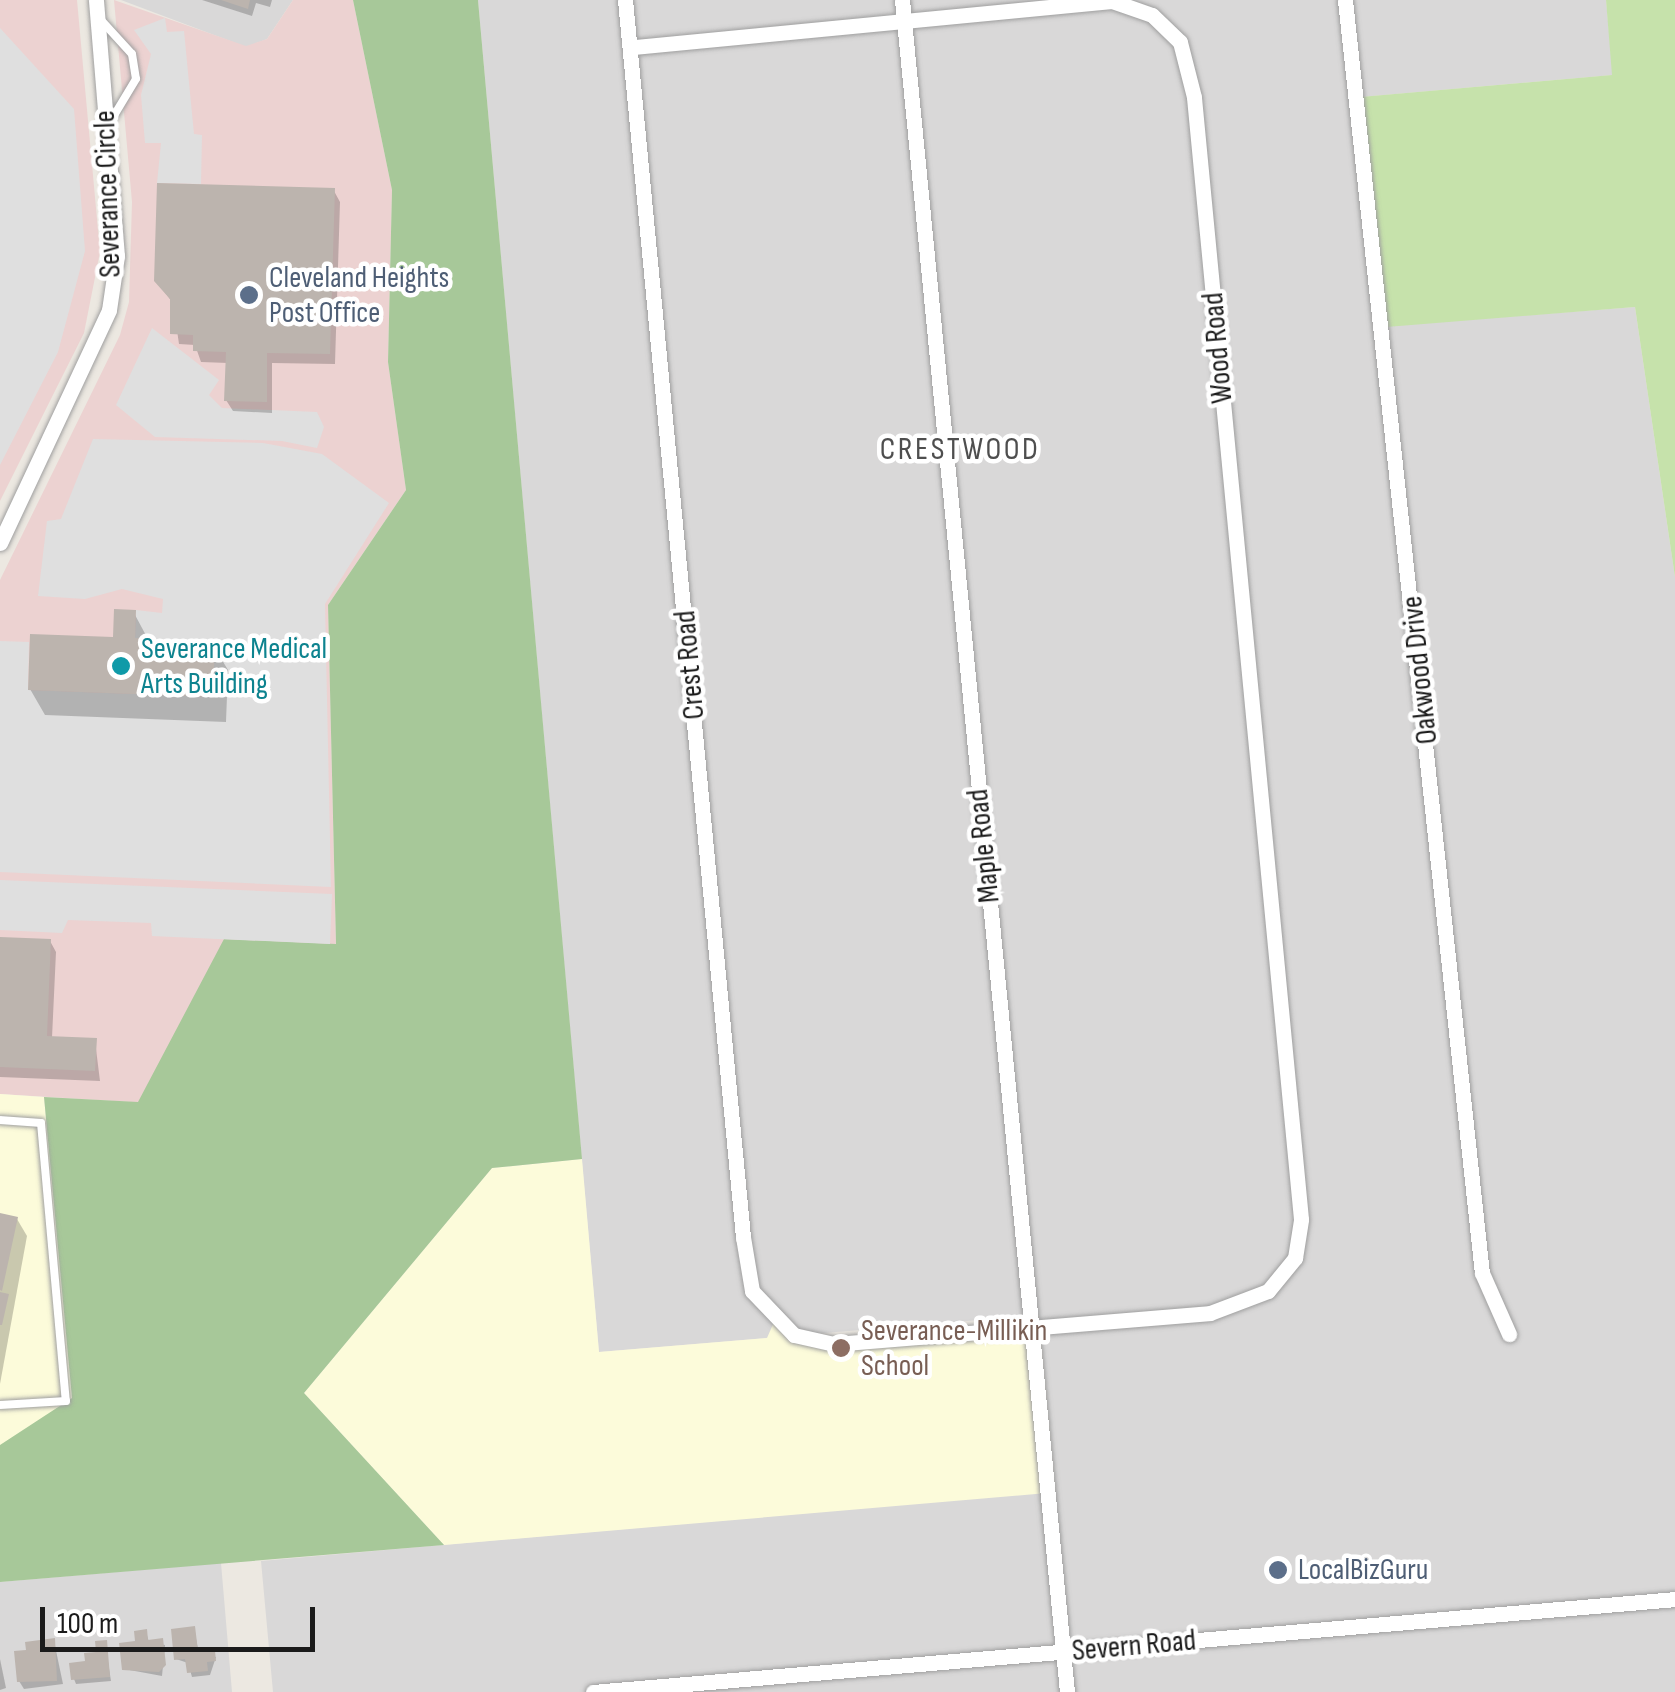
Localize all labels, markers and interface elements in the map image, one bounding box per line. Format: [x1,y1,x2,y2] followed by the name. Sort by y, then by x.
[87,110,129,278] street label: Severance Circle
[269,260,449,330] place label: Cleveland Heights Post Office
[238,284,260,306] marker: Cleveland Heights Post Office
[1195,291,1241,405] street label: Wood Road
[880,431,1040,469] district label: CRESTWOOD
[1394,594,1446,746] street label: Oakwood Drive
[667,609,713,721] street label: Crest Road
[141,631,327,702] place label: Severance Medical Arts Building
[110,655,132,677] marker: Severance Medical Arts Building
[960,787,1008,905] street label: Maple Road
[861,1313,1047,1384] place label: Severance-Millikin School
[830,1337,852,1359] marker: Severance-Millikin School
[1298,1552,1428,1588] place label: LocalBizGuru
[1267,1559,1289,1581] marker: LocalBizGuru
[45,1587,320,1649] scale bar
[57,1606,118,1642] text: 100 m
[1071,1623,1197,1669] street label: Severn Road

